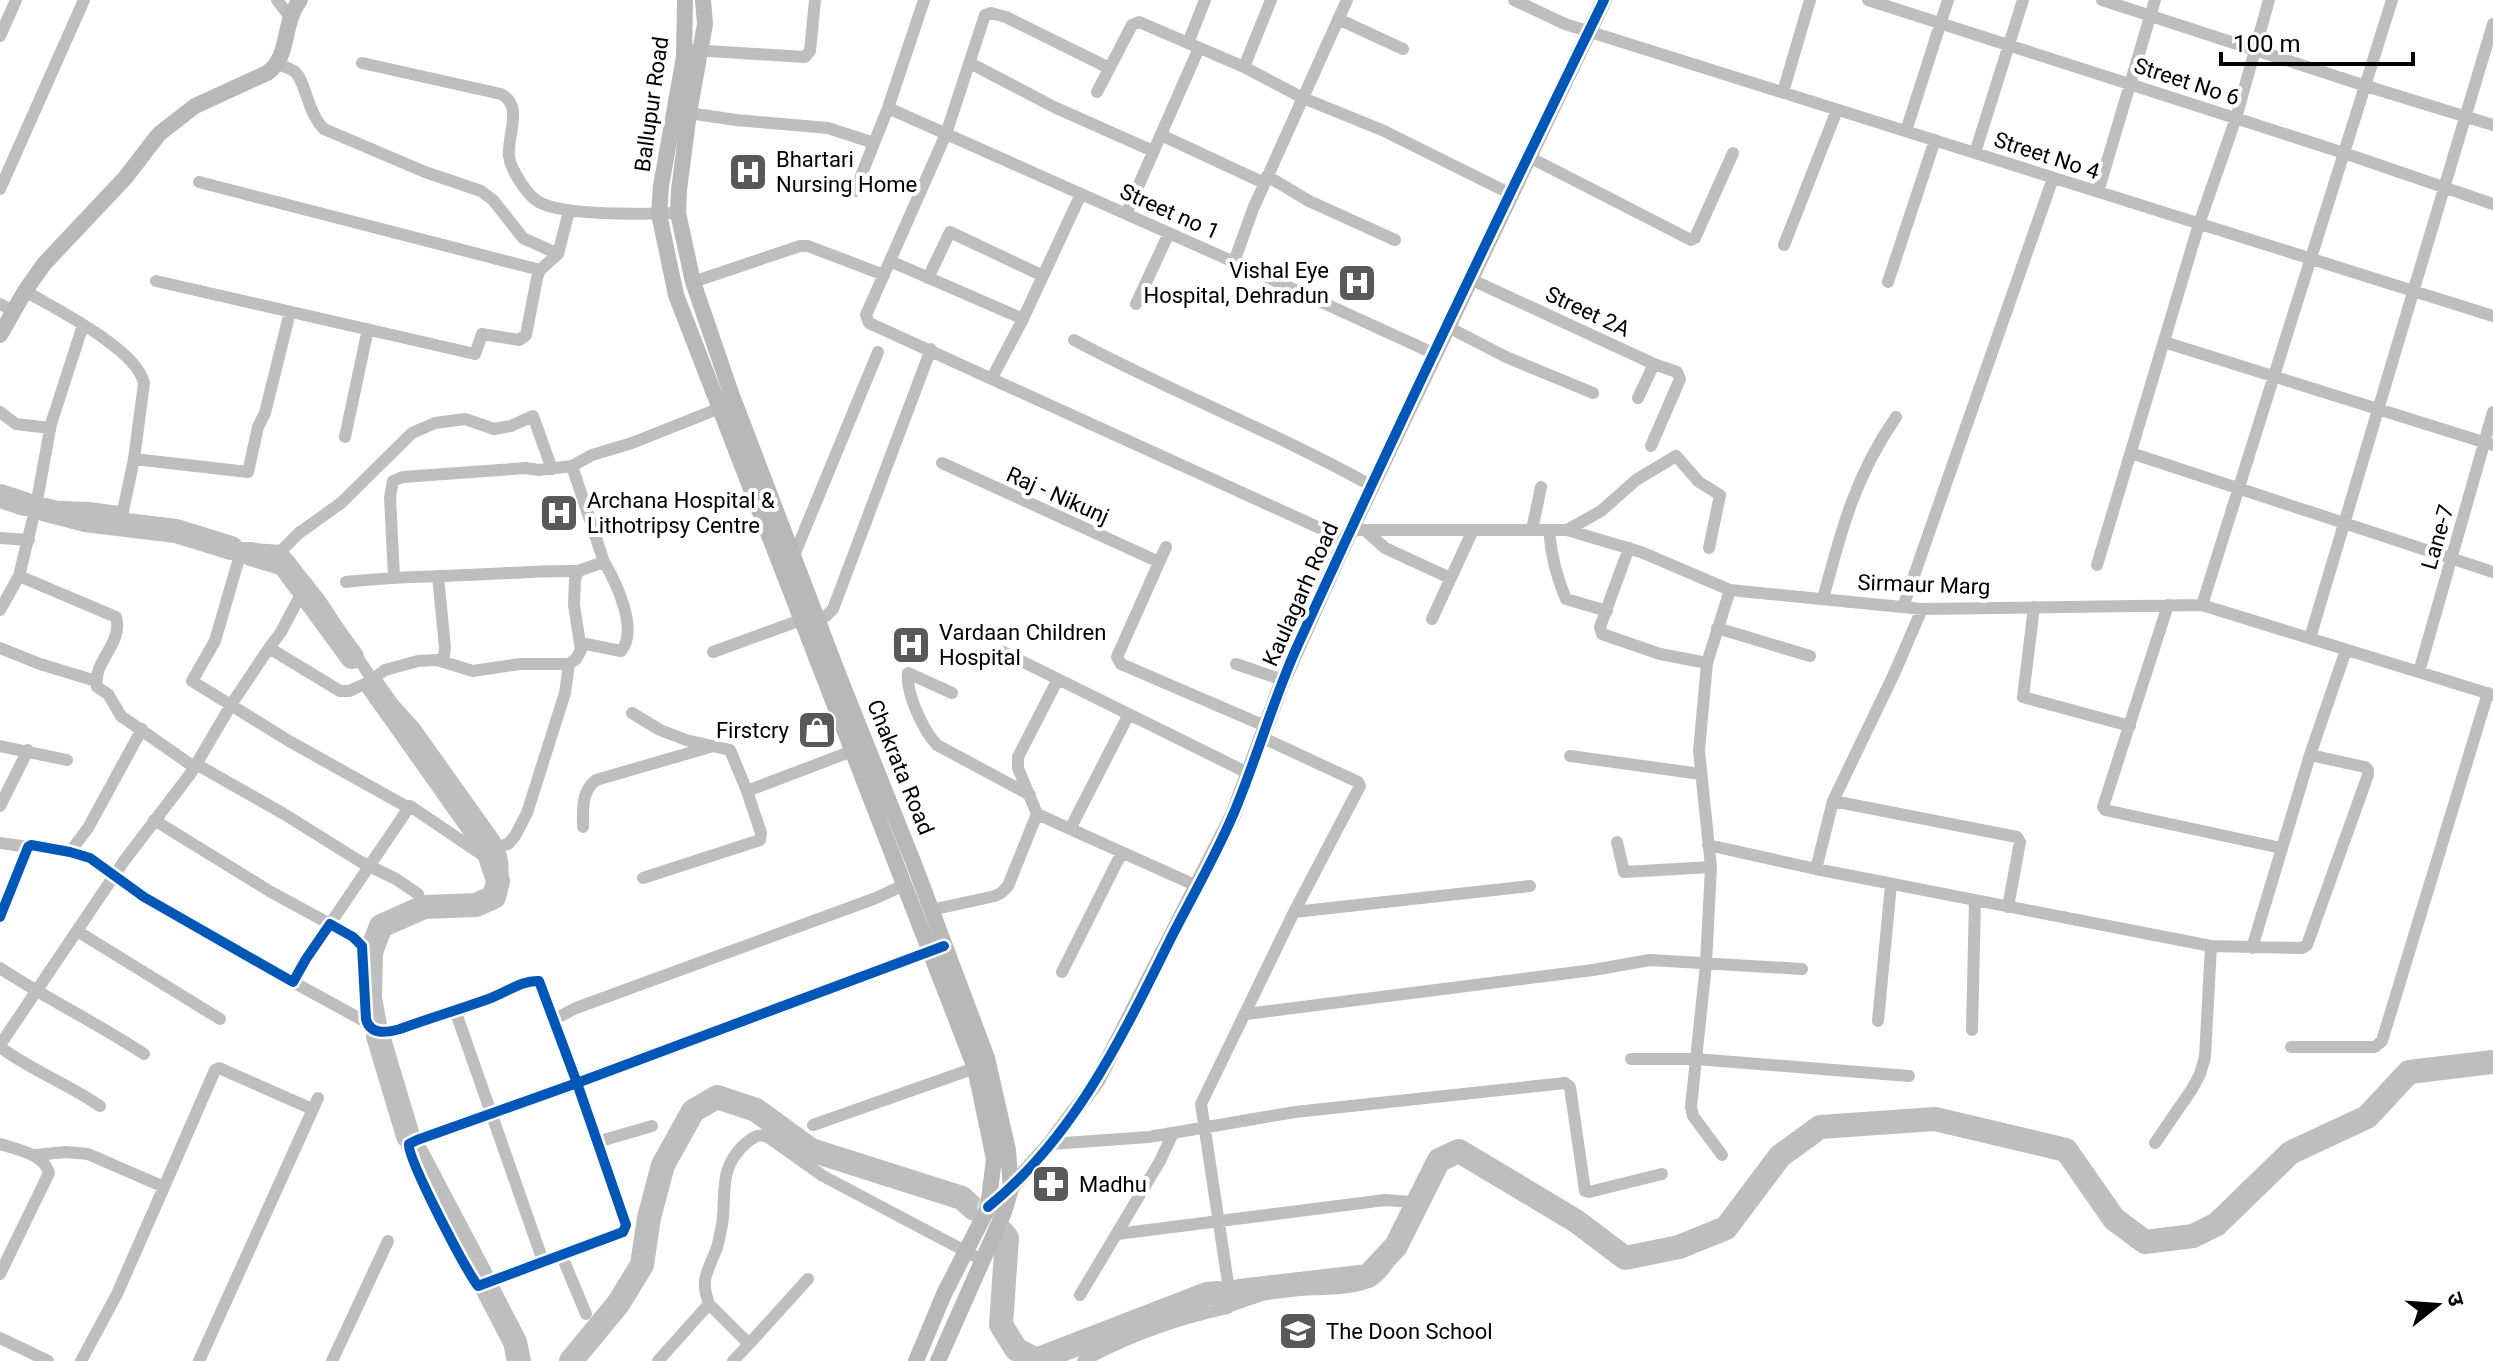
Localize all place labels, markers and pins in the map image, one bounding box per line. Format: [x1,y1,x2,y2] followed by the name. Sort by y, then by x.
[776,147,917,197] place label: Bhartari Nursing Home
[727,151,769,193] hospital icon: Bhartari Nursing Home
[1144,258,1329,308] place label: Vishal Eye Hospital, Dehradun
[1336,262,1378,304] hospital icon: Vishal Eye Hospital, Dehradun
[587,488,775,538] place label: Archana Hospital & Lithotripsy Centre
[538,492,580,534] hospital icon: Archana Hospital & Lithotripsy Centre
[939,620,1106,670] place label: Vardaan Children Hospital
[890,624,932,666] hospital icon: Vardaan Children Hospital
[796,709,838,751] shop icon: Firstcry
[716,718,790,743] place label: Firstcry
[1030,1163,1072,1205] pharmacy icon: Madhu
[1079,1172,1147,1197] place label: Madhu
[1277,1310,1319,1352] school or university icon: The Doon School
[1326,1319,1493,1344] place label: The Doon School

